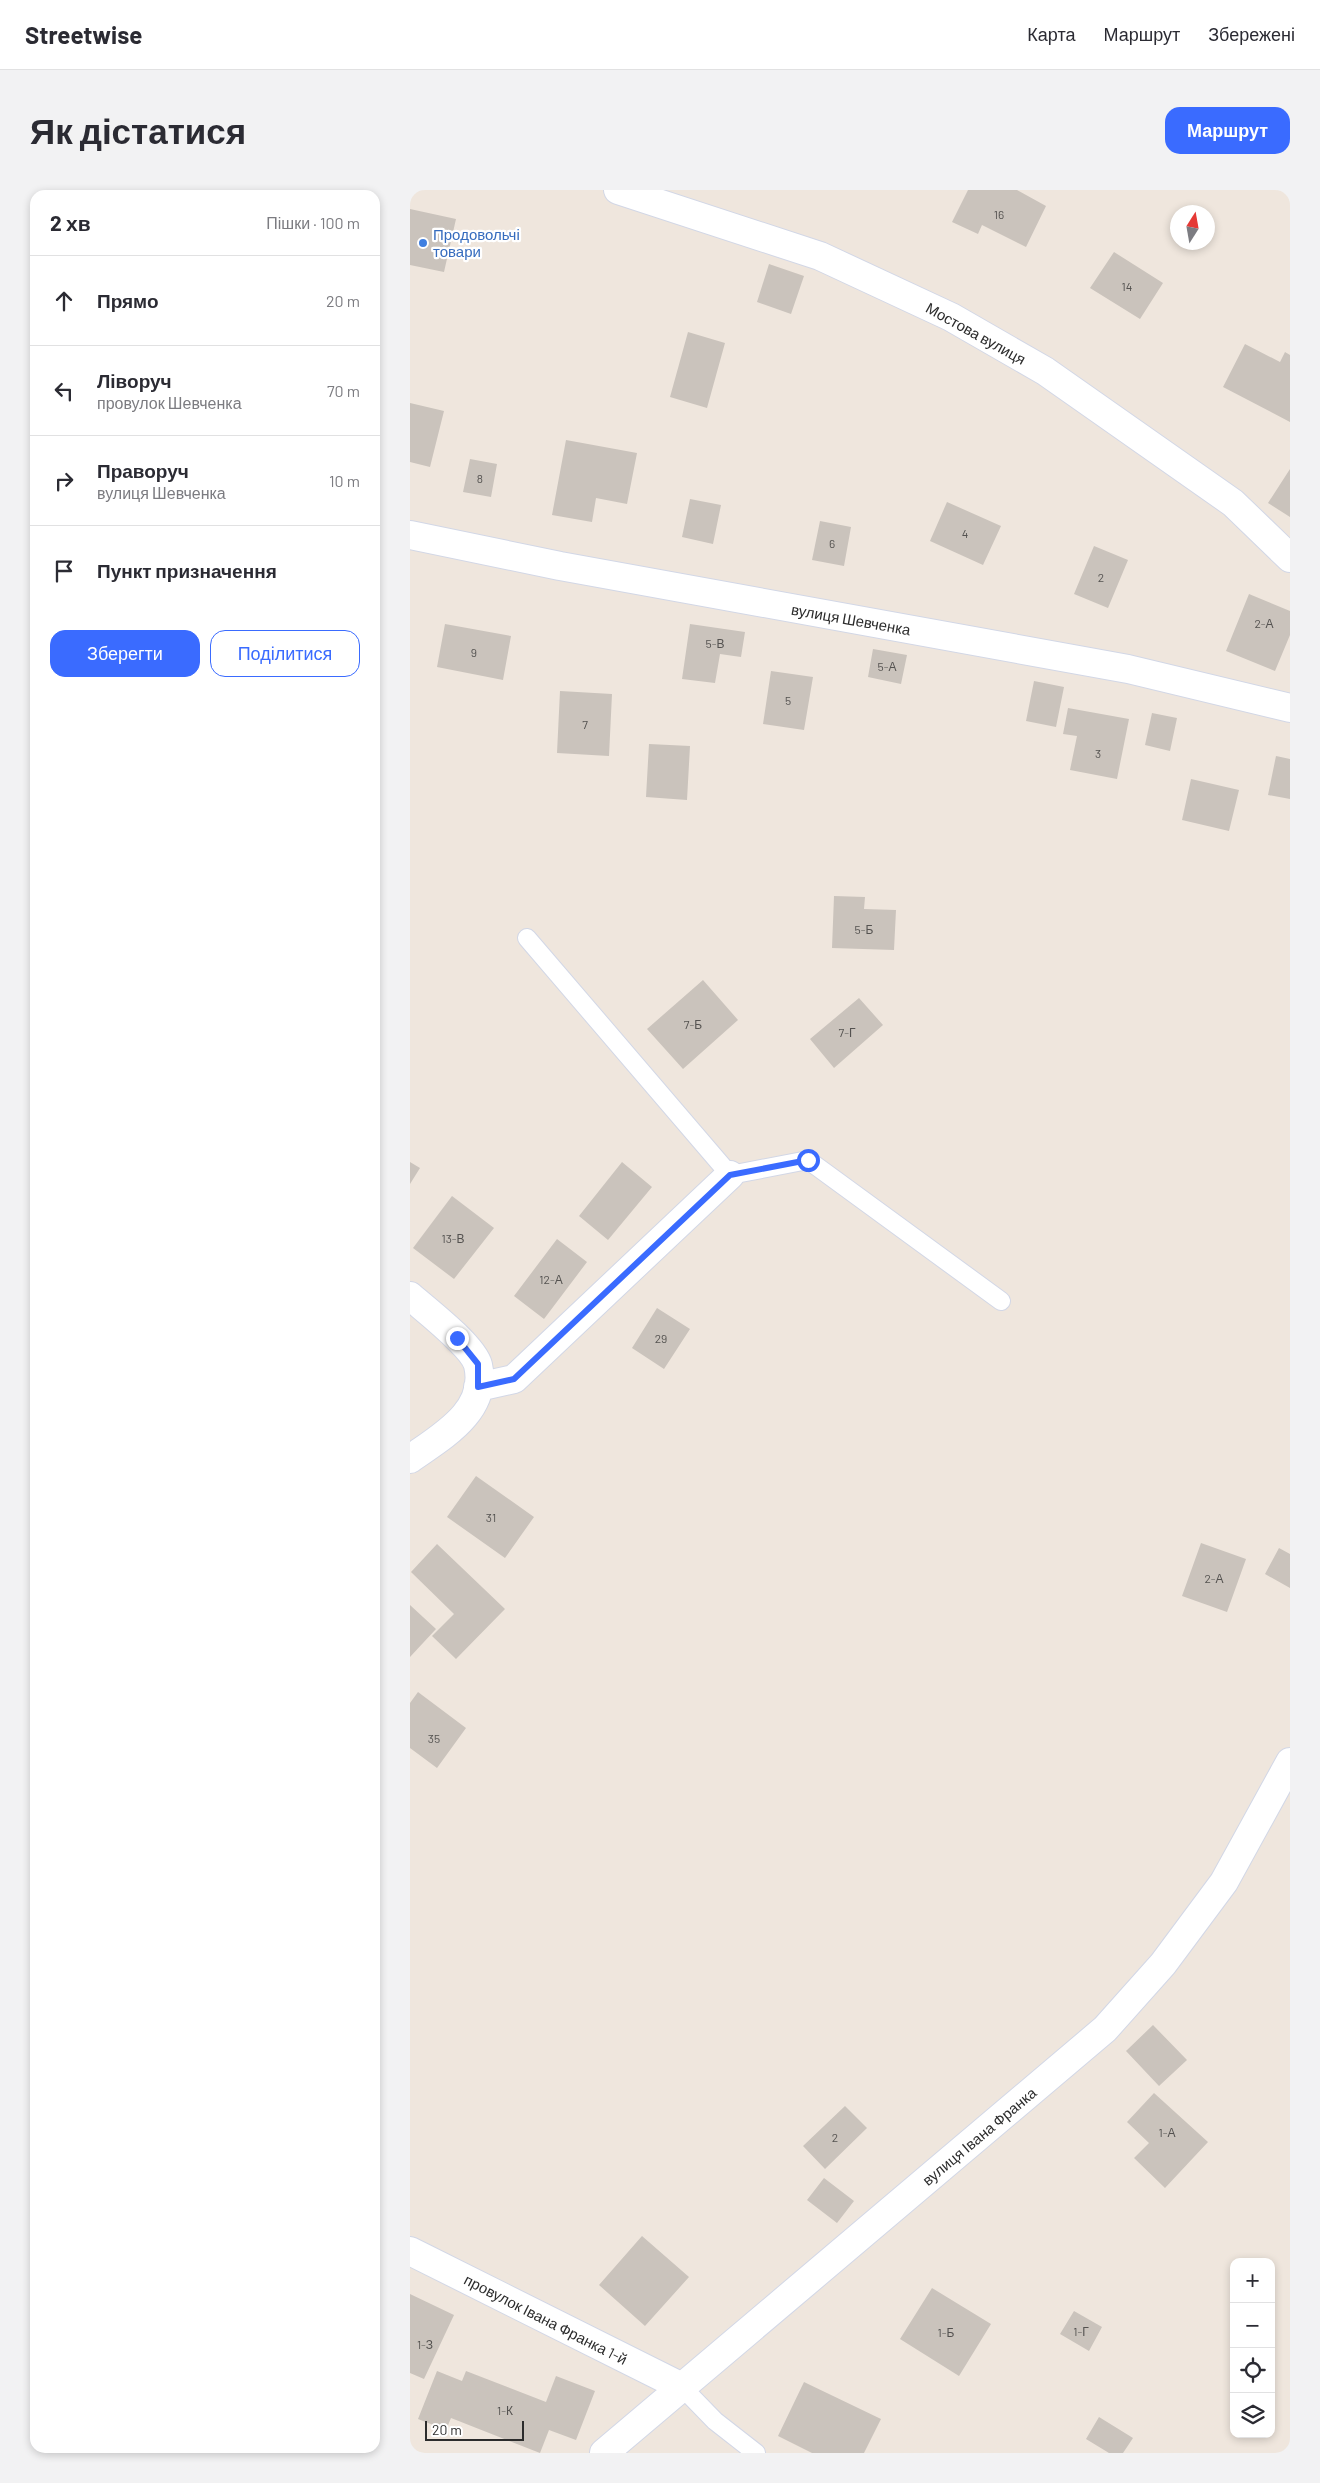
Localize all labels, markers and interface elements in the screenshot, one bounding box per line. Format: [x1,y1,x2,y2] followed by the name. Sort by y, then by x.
[25,20,142,49] text: Streetwise
[1027,23,1075,45] text: Карта
[1103,23,1180,45] text: Маршрут
[1208,23,1295,45] text: Збережені
[1165,107,1290,154] button: Маршрут
[30,109,246,151] text: Як дістатися
[1170,205,1215,250] north arrow
[994,207,1004,221] house number: 16
[50,210,91,235] text: 2 хв
[266,213,360,232] text: Пішки · 100 m
[433,225,520,260] place label: Продовольчі товари
[417,237,429,249] marker: Продовольчі товари
[1122,279,1132,293] house number: 14
[50,287,78,315] icon: ahead
[97,289,159,312] text: Прямо
[326,291,360,310] text: 20 m
[923,298,1029,368] street label: Мостова вулиця
[97,369,172,392] text: Ліворуч
[50,377,78,405] icon: left
[327,381,360,400] text: 70 m
[97,393,242,412] text: провулок Шевченка
[97,459,189,482] text: Праворуч
[50,467,78,495] icon: right
[329,471,360,490] text: 10 m
[477,471,483,485] house number: 8
[97,483,226,502] text: вулиця Шевченка
[962,526,968,540] house number: 4
[829,536,835,550] house number: 6
[50,557,78,585] icon: arrive
[97,559,277,582] text: Пункт призначення
[1098,570,1104,584] house number: 2
[790,600,913,638] street label: вулиця Шевченка
[1254,616,1274,630] house number: 2-А
[50,630,200,677] button: Зберегти
[210,630,360,677] button: Поділитися
[706,636,724,650] house number: 5-В
[471,645,477,659] house number: 9
[878,659,896,673] house number: 5-А
[785,693,791,707] house number: 5
[582,717,588,731] house number: 7
[1095,746,1101,760] house number: 3
[855,922,874,936] house number: 5-Б
[684,1017,702,1031] house number: 7-Б
[839,1025,856,1039] house number: 7-Г
[797,1149,820,1172] route start
[441,1231,465,1245] house number: 13-В
[539,1272,563,1286] house number: 12-А
[446,1327,469,1350] route end
[655,1331,667,1345] house number: 29
[486,1510,496,1524] house number: 31
[1204,1571,1224,1585] house number: 2-А
[428,1731,440,1745] house number: 35
[918,2083,1040,2189] street label: вулиця Івана Франка
[1159,2125,1175,2139] house number: 1-А
[832,2130,838,2144] house number: 2
[1230,2258,1275,2438] map controls
[1230,2258,1275,2303] button: +
[461,2270,631,2368] street label: провулок Івана Франка 1-й
[1230,2303,1275,2348] button: −
[1073,2324,1089,2338] house number: 1-Г
[938,2325,955,2339] house number: 1-Б
[417,2337,433,2351] house number: 1-З
[1230,2348,1275,2393] button: locate
[1230,2393,1275,2438] button: layers
[497,2403,513,2417] house number: 1-К
[425,2418,524,2441] scale bar
[432,2421,462,2438] text: 20 m

